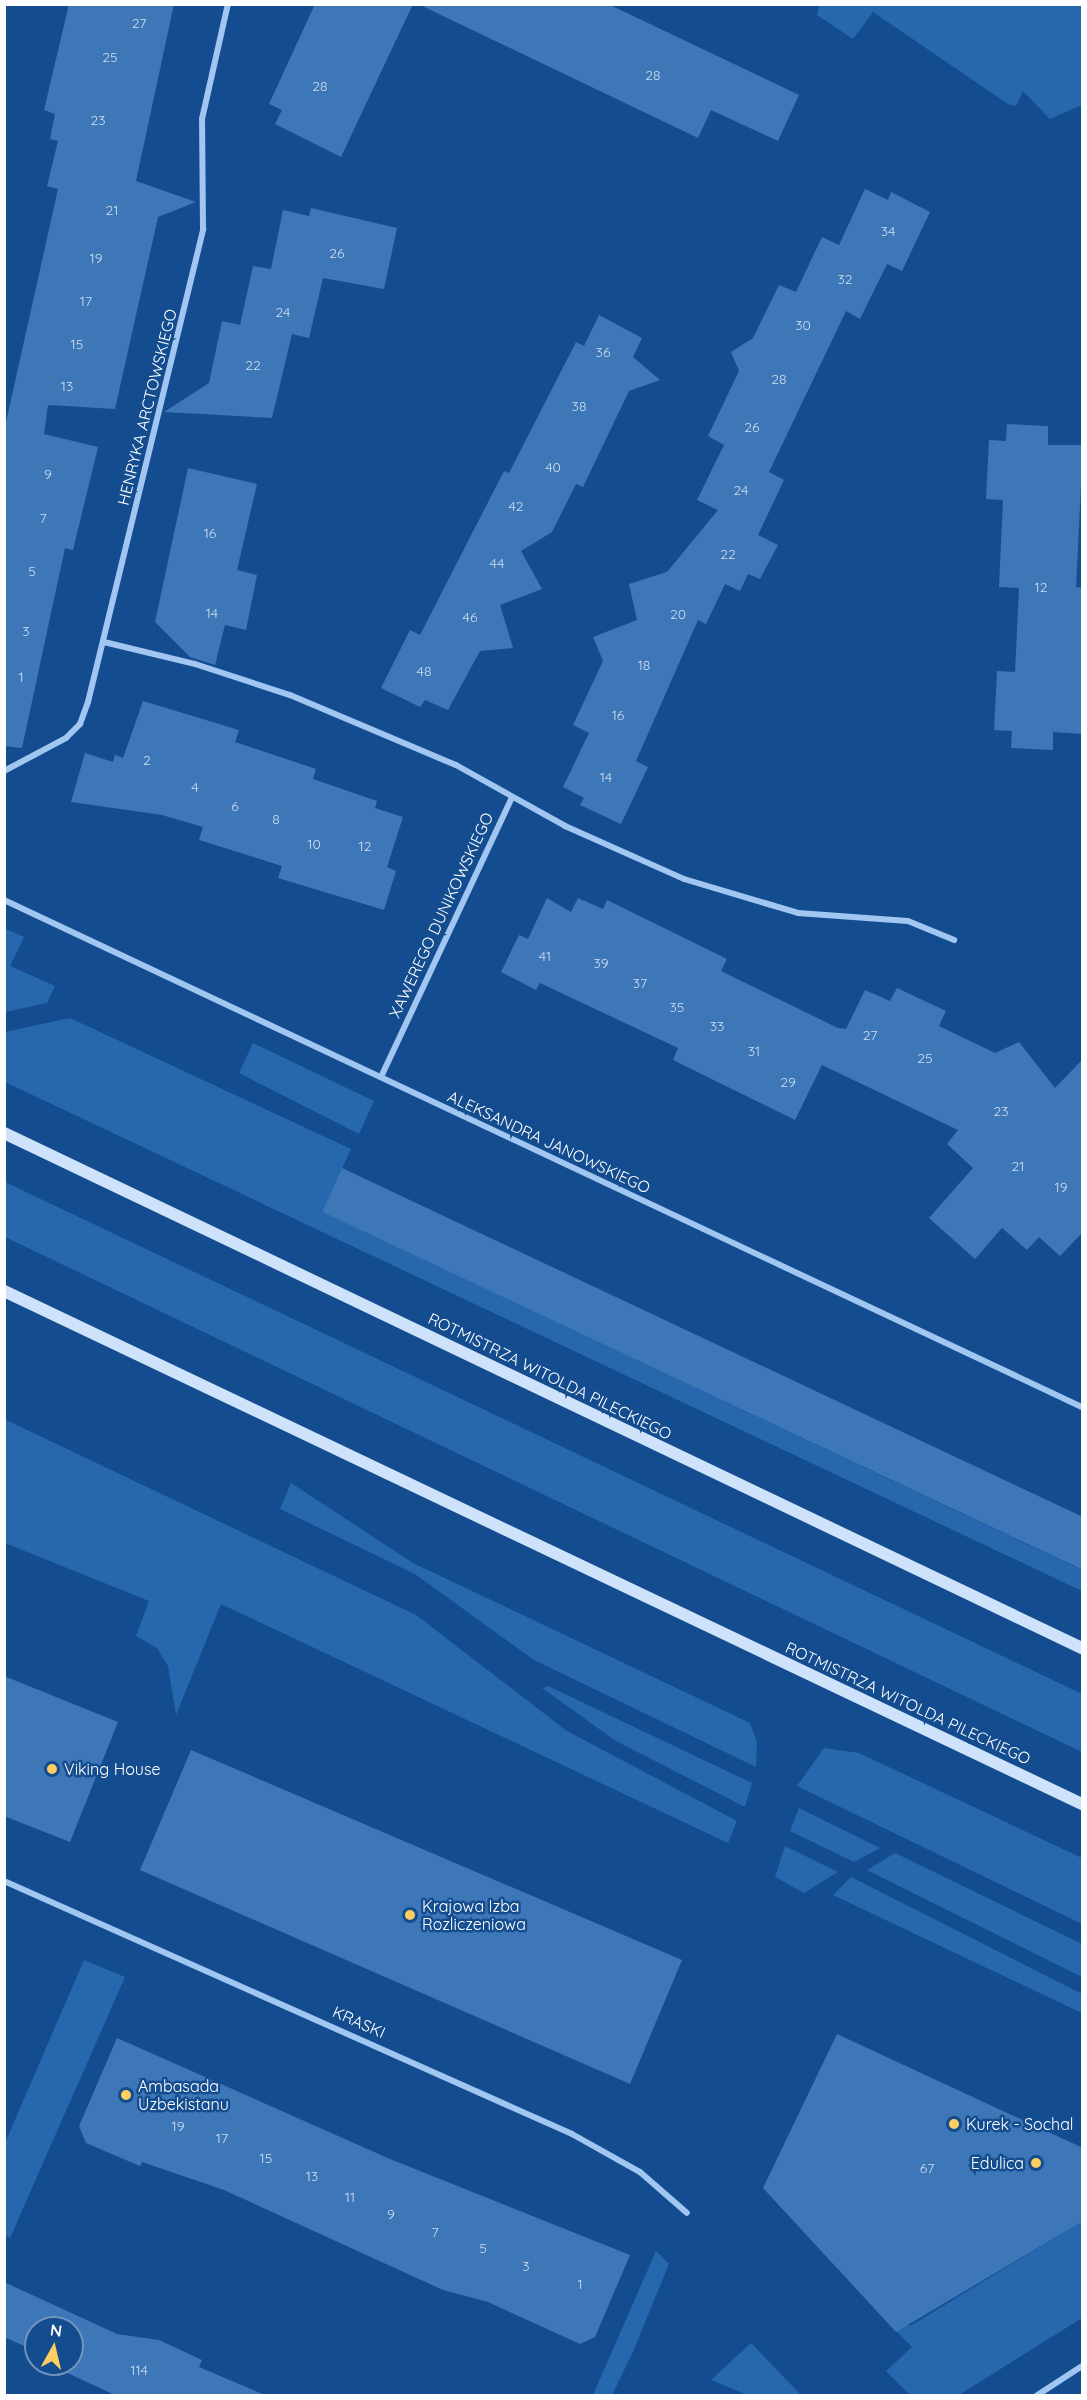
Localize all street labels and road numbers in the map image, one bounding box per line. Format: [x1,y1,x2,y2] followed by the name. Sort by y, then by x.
[113,307,181,507] street label: HENRYKA ARCTOWSKIEGO
[385,809,497,1021] street label: XAWEREGO DUNIKOWSKIEGO
[445,1087,653,1197] street label: ALEKSANDRA JANOWSKIEGO
[425,1309,675,1443] street label: ROTMISTRZA WITOLDA PILECKIEGO
[782,1638,1034,1768] street label: ROTMISTRZA WITOLDA PILECKIEGO
[330,2002,388,2042] street label: KRASKI

